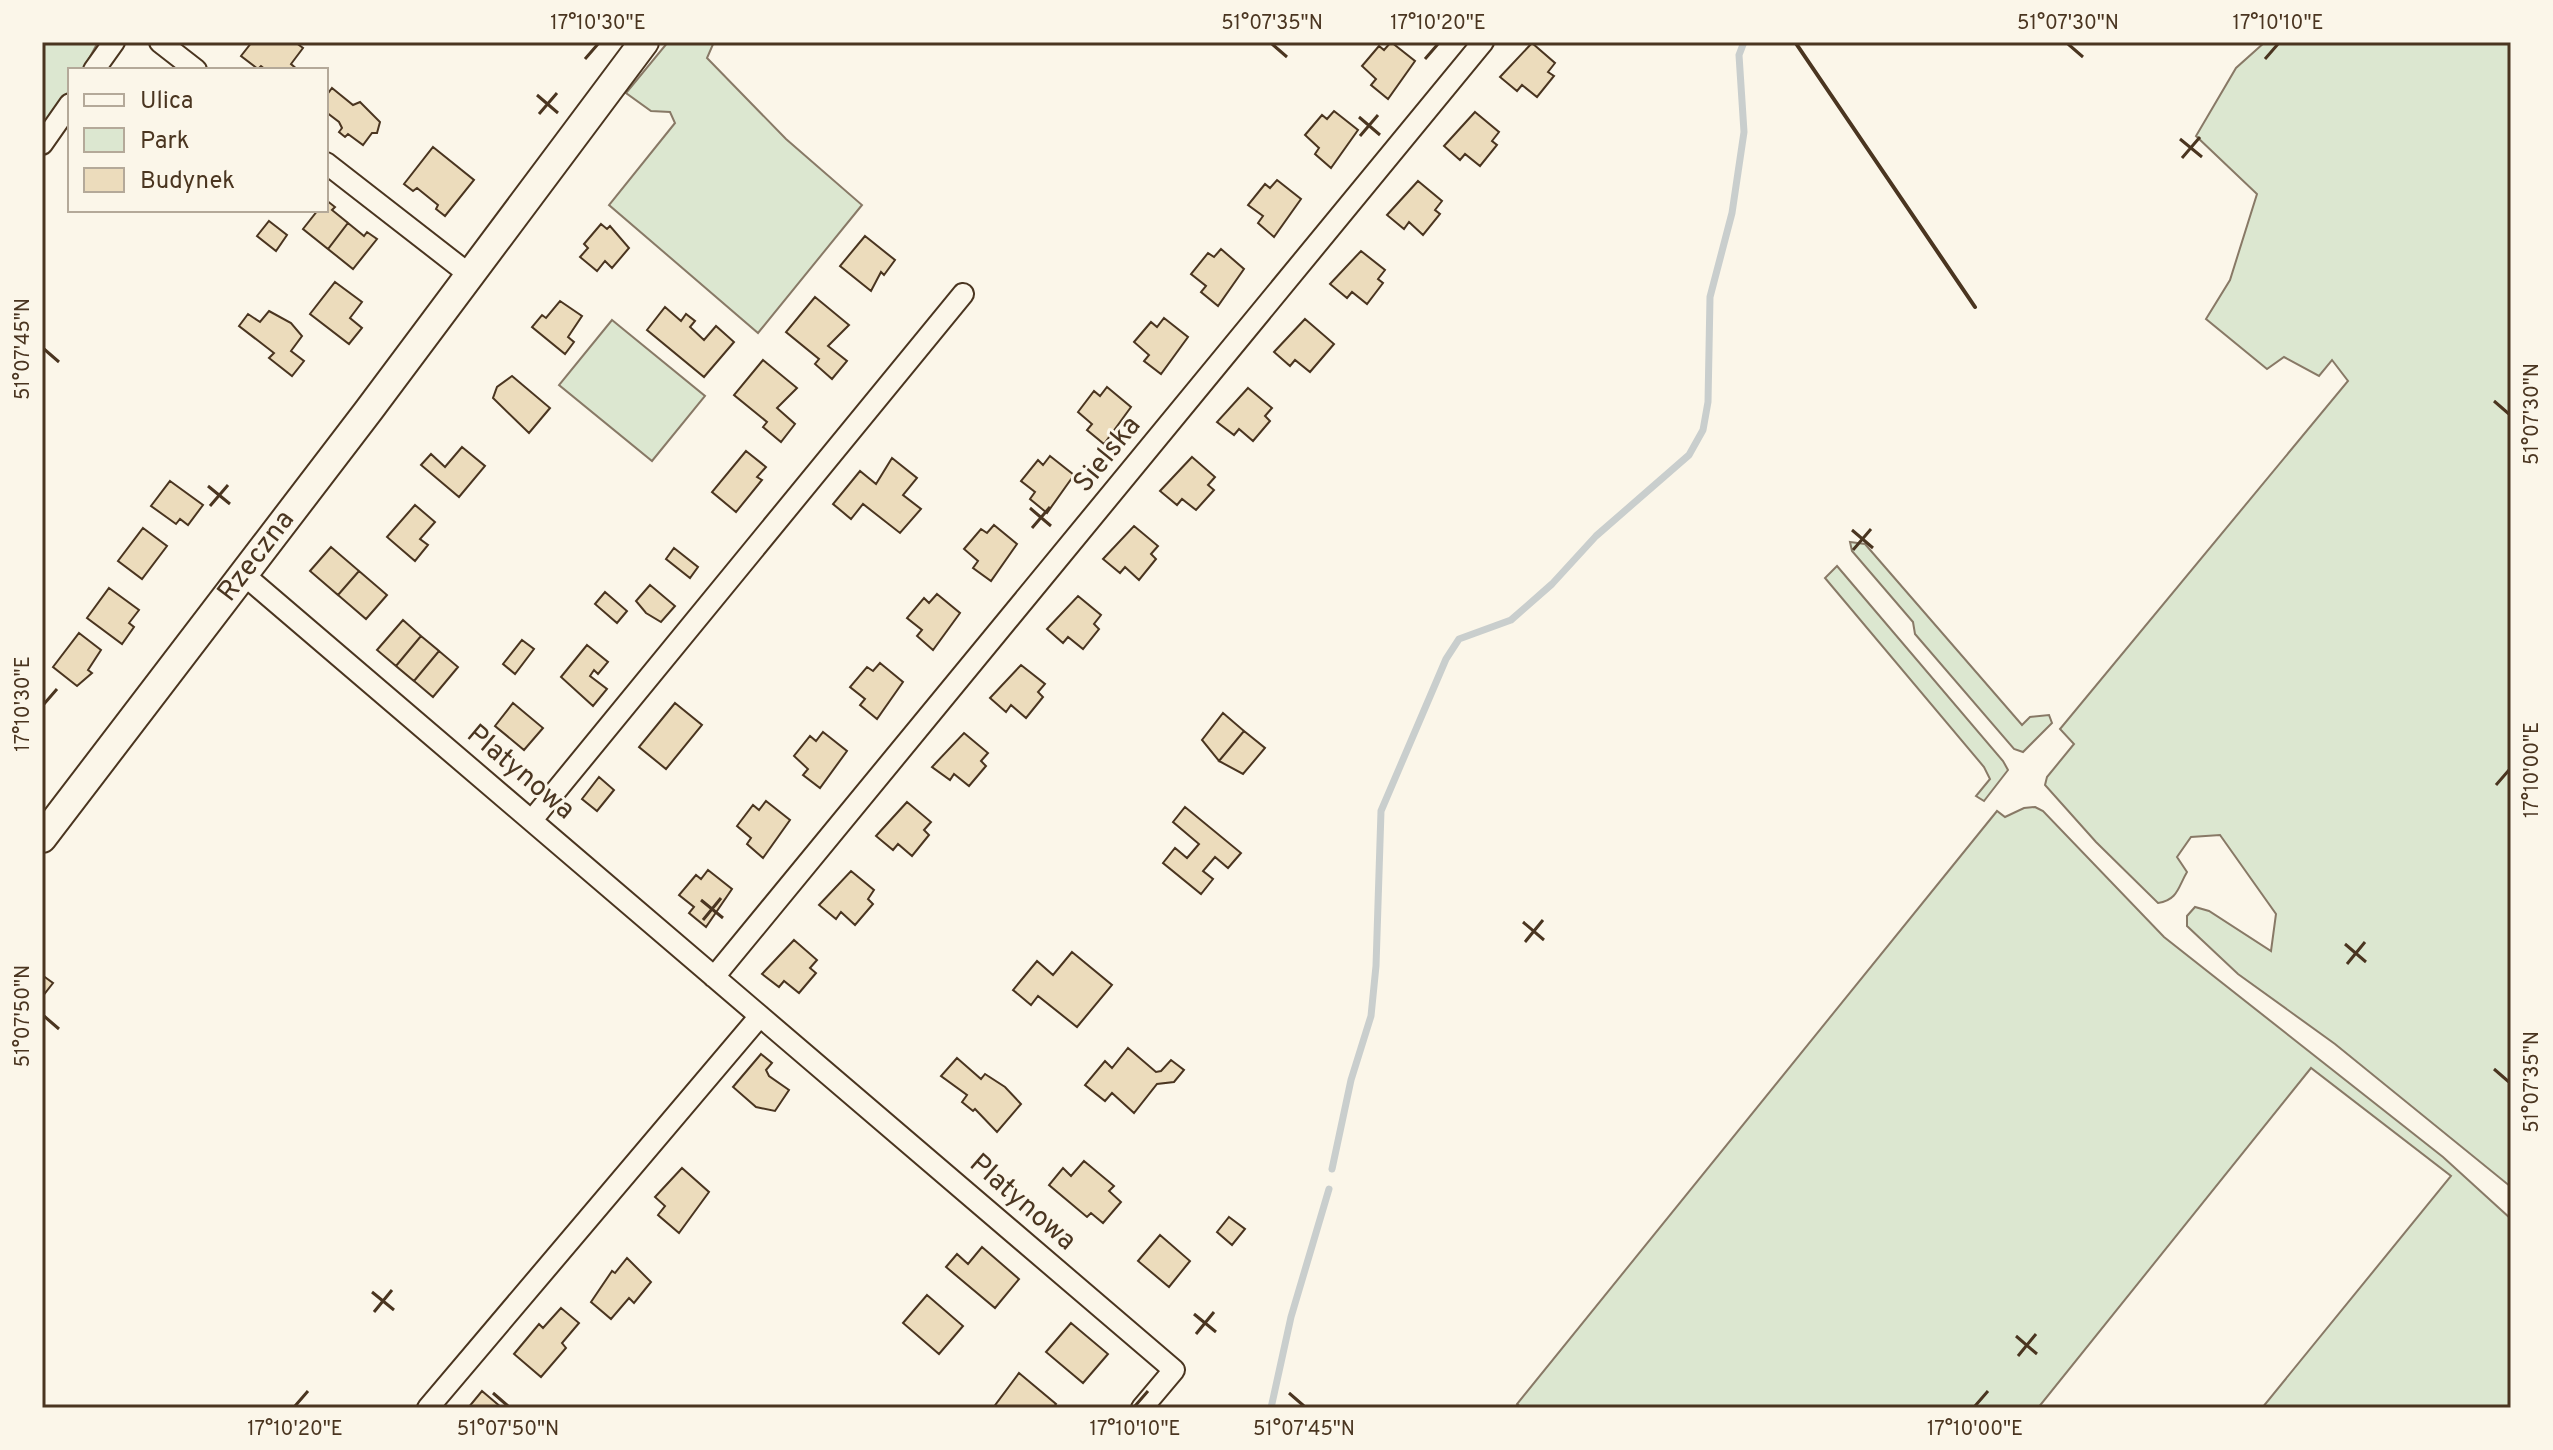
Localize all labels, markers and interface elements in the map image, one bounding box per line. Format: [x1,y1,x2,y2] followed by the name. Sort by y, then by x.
[550,11,646,37] text: 17°10'30"E
[1221,11,1323,37] text: 51°07'35"N
[1390,11,1486,37] text: 17°10'20"E
[2017,11,2119,37] text: 51°07'30"N
[2233,11,2323,37] text: 17°10'10"E
[68,68,328,212] legend
[140,87,193,117] text: Ulica
[140,127,190,157] text: Park
[140,167,235,197] text: Budynek
[11,298,37,400] text: 51°07'45"N
[2520,363,2546,465] text: 51°07'30"N
[1066,409,1150,501] street label: Sielska
[210,504,303,610] street label: Rzeczna
[11,656,37,752] text: 17°10'30"E
[458,717,582,829] street label: Platynowa
[2520,722,2546,818] text: 17°10'00"E
[11,965,37,1067] text: 51°07'50"N
[2520,1031,2546,1133] text: 51°07'35"N
[961,1147,1083,1259] street label: Platynowa
[247,1417,343,1443] text: 17°10'20"E
[457,1417,559,1443] text: 51°07'50"N
[1090,1417,1180,1443] text: 17°10'10"E
[1253,1417,1355,1443] text: 51°07'45"N
[1927,1417,2023,1443] text: 17°10'00"E

